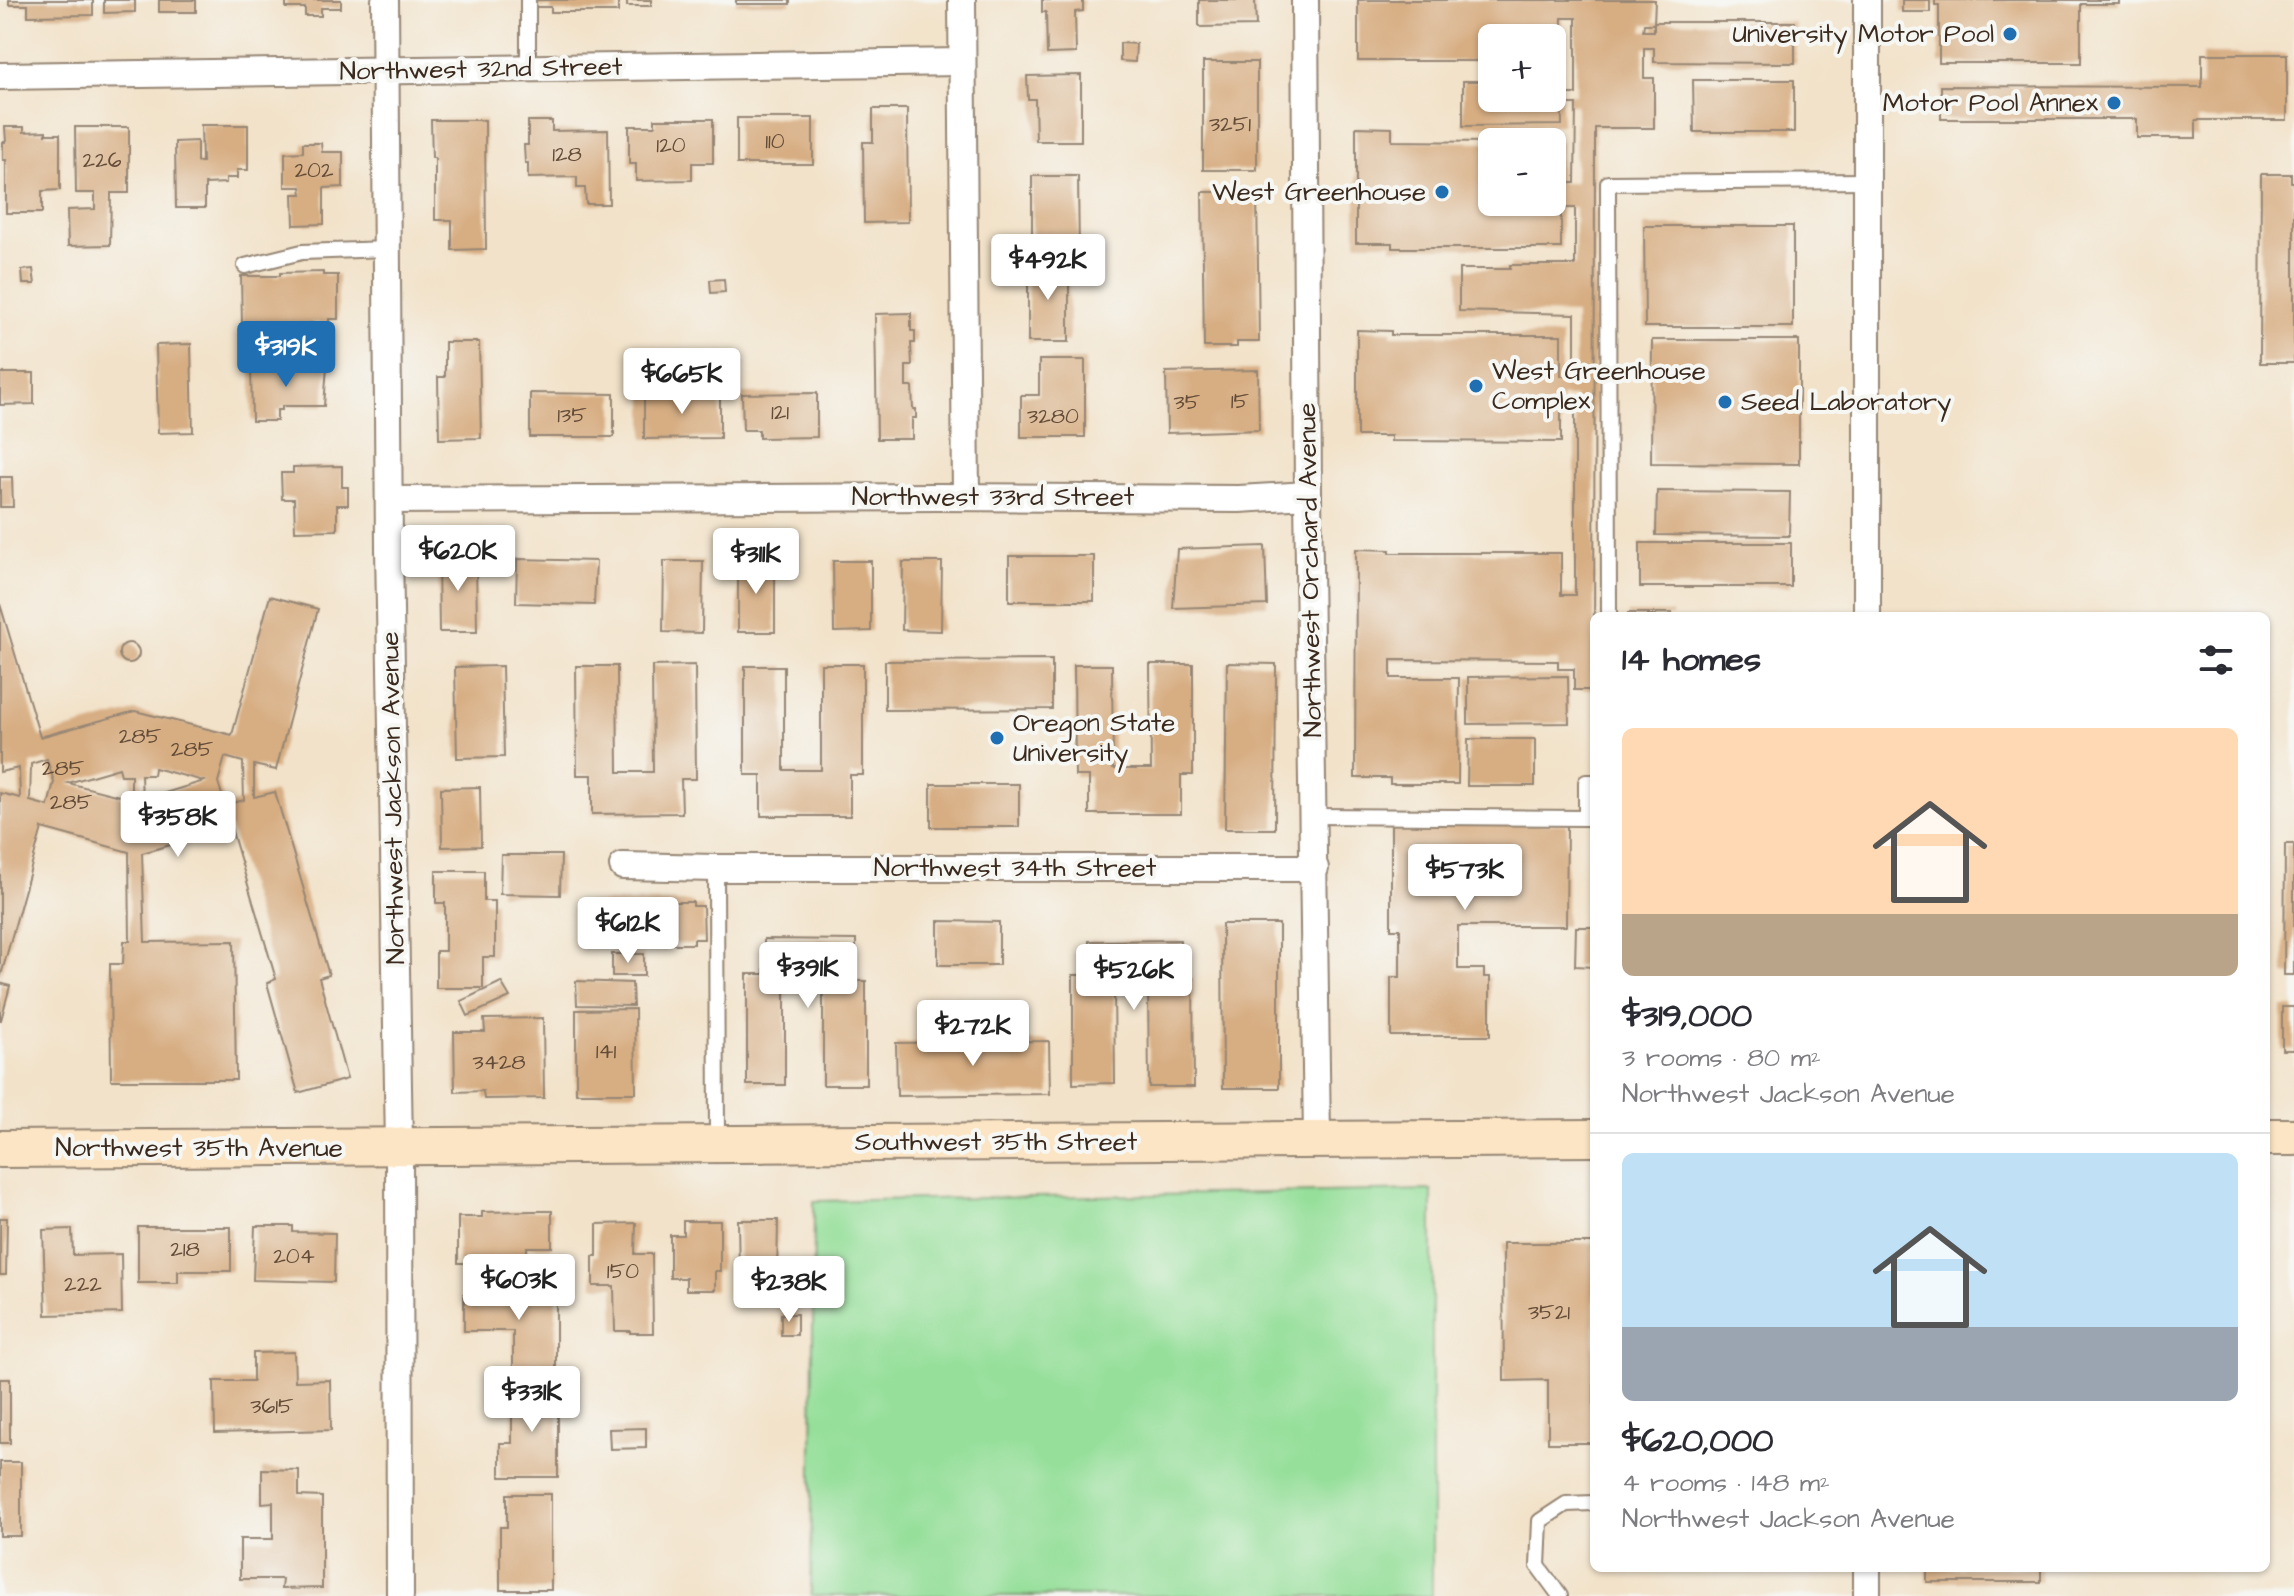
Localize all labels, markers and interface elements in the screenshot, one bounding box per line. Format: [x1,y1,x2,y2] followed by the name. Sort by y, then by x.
[1732,16,1994,54] place label: University Motor Pool
[1478,24,1566,216] map controls
[1478,24,1566,112] button: +
[2001,25,2019,43] marker: University Motor Pool
[339,49,623,89] street label: Northwest 32nd Street
[1883,85,2099,121] place label: Motor Pool Annex
[2105,94,2123,112] marker: Motor Pool Annex
[1209,109,1251,140] house number: 3251
[765,126,785,157] house number: 110
[1478,128,1566,216] button: −
[656,130,686,161] house number: 120
[552,139,582,170] house number: 128
[83,145,122,176] house number: 226
[294,155,334,186] house number: 202
[1212,174,1426,210] place label: West Greenhouse
[1433,183,1451,201] marker: West Greenhouse
[992,234,1104,302] pin: $492K
[1009,242,1087,278] text: $492K
[230,321,342,389] pin: $319K
[255,329,317,365] text: $319K
[626,348,738,416] pin: $665K
[1492,353,1706,419] place label: West Greenhouse Complex
[641,356,723,392] text: $665K
[1467,377,1485,395] marker: West Greenhouse Complex
[1741,384,1951,422] place label: Seed Laboratory
[1231,386,1250,417] house number: 15
[1174,387,1201,418] house number: 35
[1716,393,1734,411] marker: Seed Laboratory
[771,397,789,428] house number: 121
[557,400,587,431] house number: 135
[1027,401,1079,432] house number: 3280
[1289,402,1331,738] street label: Northwest Orchard Avenue
[852,479,1135,515] street label: Northwest 33rd Street
[402,525,514,593] pin: $620K
[700,528,812,596] pin: $311K
[419,533,497,569] text: $620K
[731,536,781,572] text: $311K
[372,631,414,965] street label: Northwest Jackson Avenue
[1622,636,1761,684] text: 14 homes
[2194,638,2238,682] icon: filters
[1013,705,1175,773] place label: Oregon State University
[119,721,162,752] house number: 285
[988,729,1006,747] marker: Oregon State University
[171,734,214,765] house number: 285
[42,753,85,784] house number: 285
[1858,780,2002,924] icon: home
[50,787,93,818] house number: 285
[122,791,234,859] pin: $358K
[139,799,217,835] text: $358K
[1409,844,1521,912] pin: $573K
[874,850,1157,886] street label: Northwest 34th Street
[1426,852,1504,888] text: $573K
[572,897,684,965] pin: $612K
[596,905,660,941] text: $612K
[752,942,864,1010] pin: $391K
[1078,944,1190,1012] pin: $526K
[777,950,839,986] text: $391K
[1094,952,1174,988] text: $526K
[1622,992,1752,1040] text: $319,000
[917,1000,1029,1068] pin: $272K
[935,1008,1011,1044] text: $272K
[596,1036,616,1067] house number: 141
[1622,1040,1821,1076] text: 3 rooms · 80 m²
[472,1047,526,1078] house number: 3428
[1622,1076,1955,1112] text: Northwest Jackson Avenue
[855,1124,1138,1160] street label: Southwest 35th Street
[55,1130,343,1166] street label: Northwest 35th Avenue
[1858,1205,2002,1349] icon: home
[170,1234,200,1265] house number: 218
[273,1241,315,1272] house number: 204
[463,1254,575,1322] pin: $603K
[607,1256,639,1287] house number: 150
[733,1256,845,1324] pin: $238K
[481,1262,557,1298] text: $603K
[751,1264,827,1300] text: $238K
[64,1269,102,1300] house number: 222
[1528,1297,1570,1328] house number: 3521
[476,1366,588,1434] pin: $331K
[502,1374,562,1410] text: $331K
[250,1391,294,1422] house number: 3615
[1622,1417,1774,1465] text: $620,000
[1622,1465,1830,1501] text: 4 rooms · 148 m²
[1622,1501,1955,1537] text: Northwest Jackson Avenue

